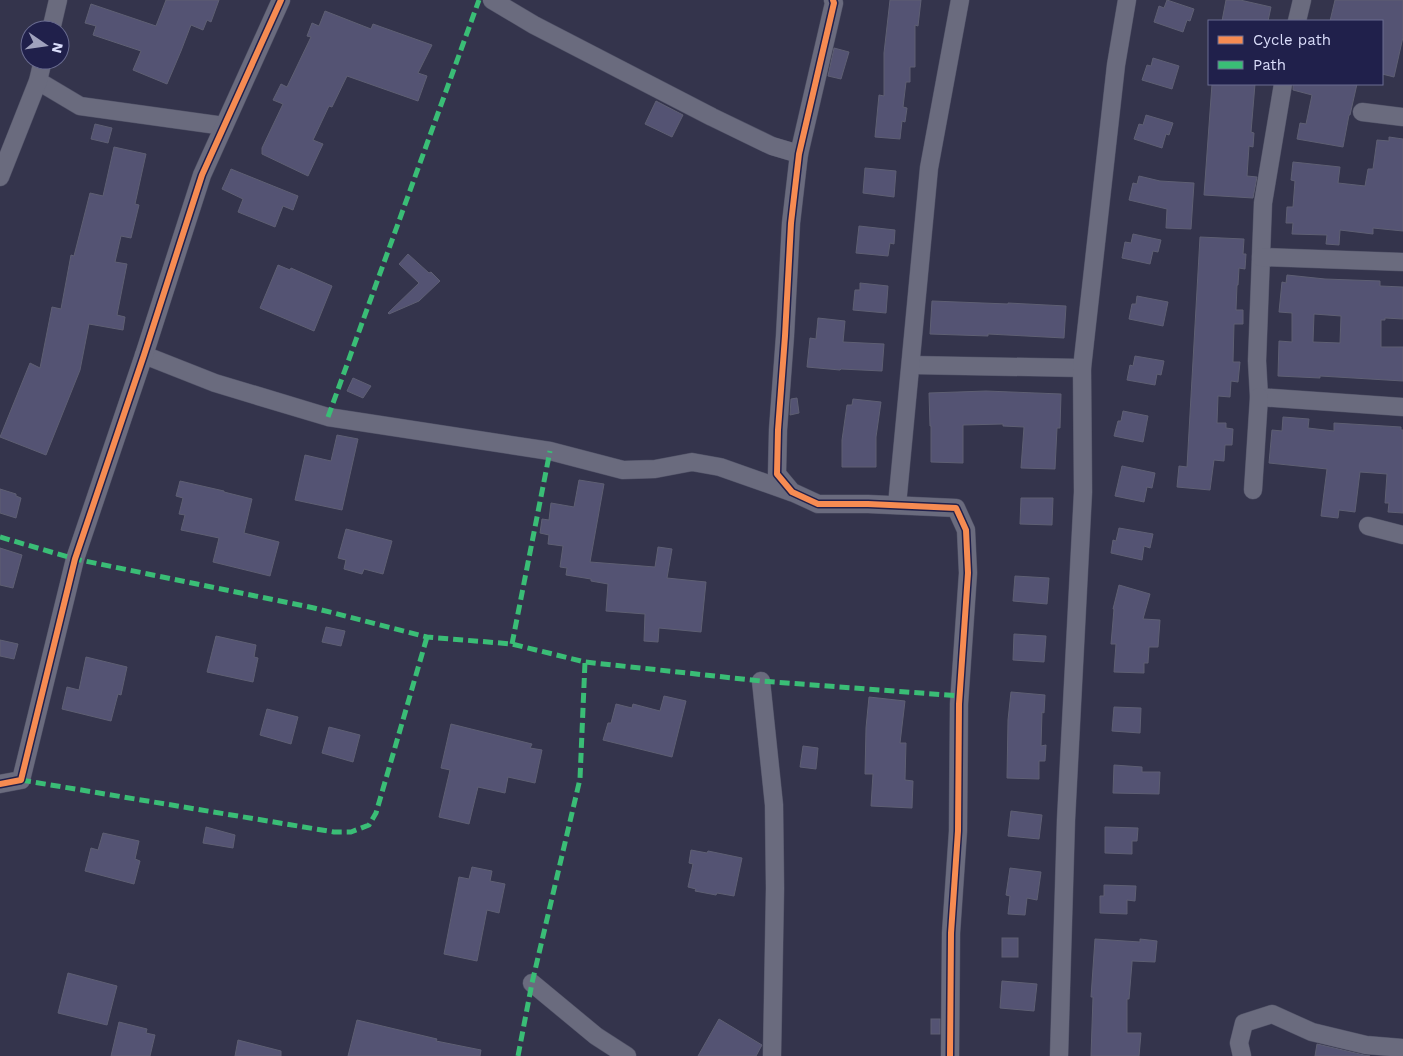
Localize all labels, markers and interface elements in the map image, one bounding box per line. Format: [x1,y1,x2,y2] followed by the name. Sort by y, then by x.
[20,20,70,70] north arrow
[1208,20,1383,85] legend
[1253,31,1331,49] text: Cycle path
[49,41,67,55] text: N
[1253,56,1286,74] text: Path

